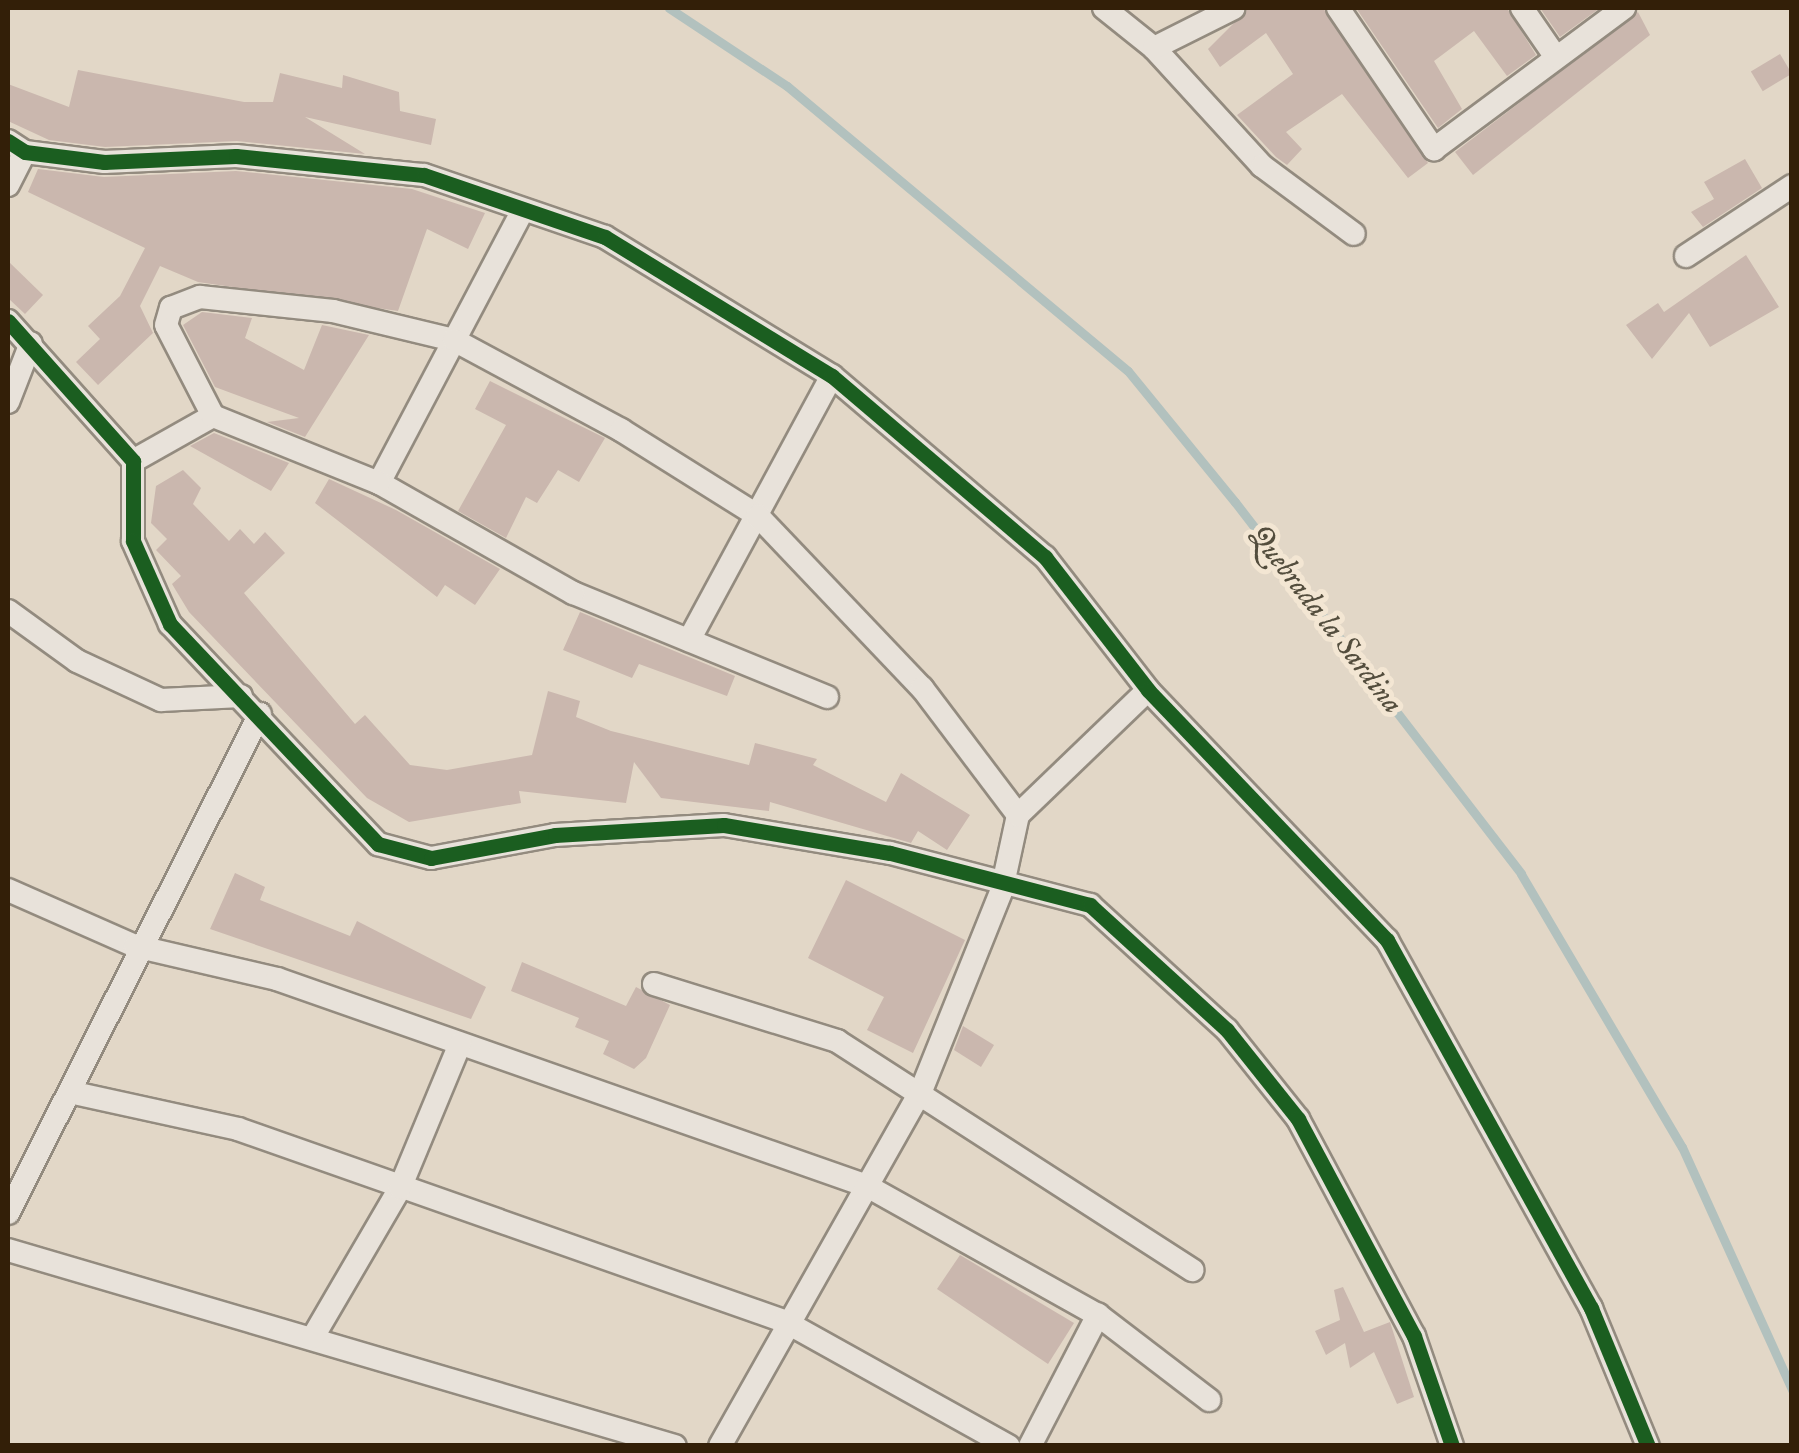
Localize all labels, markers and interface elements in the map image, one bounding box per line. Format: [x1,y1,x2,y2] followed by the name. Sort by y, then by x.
[1240,519,1410,721] water label: Quebrada la Sardina

